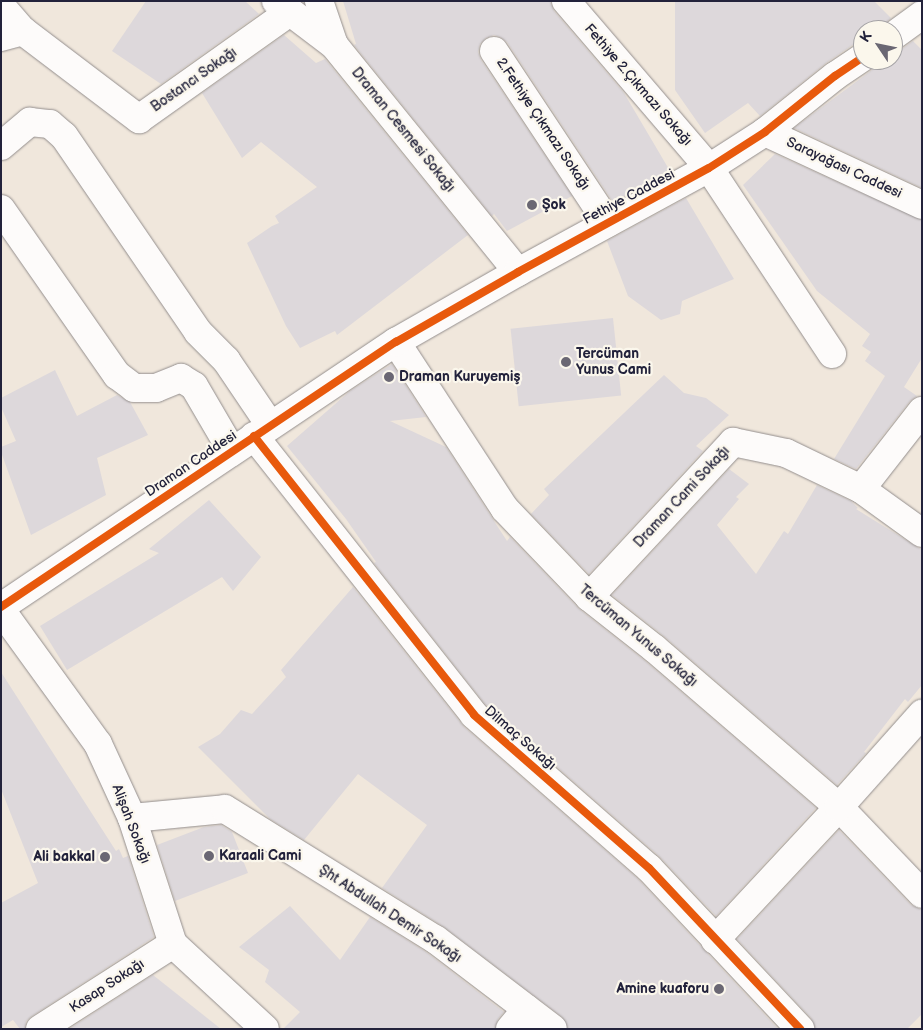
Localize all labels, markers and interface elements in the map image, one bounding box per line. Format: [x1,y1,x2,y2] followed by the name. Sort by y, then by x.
[853,20,903,70] north arrow
[581,21,695,149] street label: Fethiye 2.Çıkmazı Sokağı
[856,28,876,46] text: K
[148,44,240,116] street label: Bostancı Sokağı
[492,55,594,193] street label: 2.Fethiye Çıkmazı Sokağı
[348,64,458,196] street label: Draman Cesmesi Sokağı
[784,134,904,202] street label: Sarayağası Caddesi
[580,166,678,228] street label: Fethiye Caddesi
[542,197,566,213] place label: Şok
[526,199,538,211] marker: Şok
[576,346,651,378] place label: Tercüman Yunus Cami
[560,356,572,368] marker: Tercüman Yunus Cami
[399,369,520,385] place label: Draman Kuruyemiş
[383,371,395,383] marker: Draman Kuruyemiş
[142,427,240,501] street label: Draman Caddesi
[631,443,733,551] street label: Draman Cami Sokağı
[575,581,701,691] street label: Tercüman Yunus Sokağı
[481,702,559,774] street label: Dilmaç Sokağı
[108,782,154,866] street label: Alişah Sokağı
[219,848,301,864] place label: Karaali Cami
[34,849,95,865] place label: Ali bakkal
[203,850,215,862] marker: Karaali Cami
[99,851,111,863] marker: Ali bakkal
[316,862,464,966] street label: Şht Abdullah Demir Sokağı
[66,956,148,1016] street label: Kasap Sokağı
[616,981,709,997] place label: Amine kuaforu
[713,983,725,995] marker: Amine kuaforu

